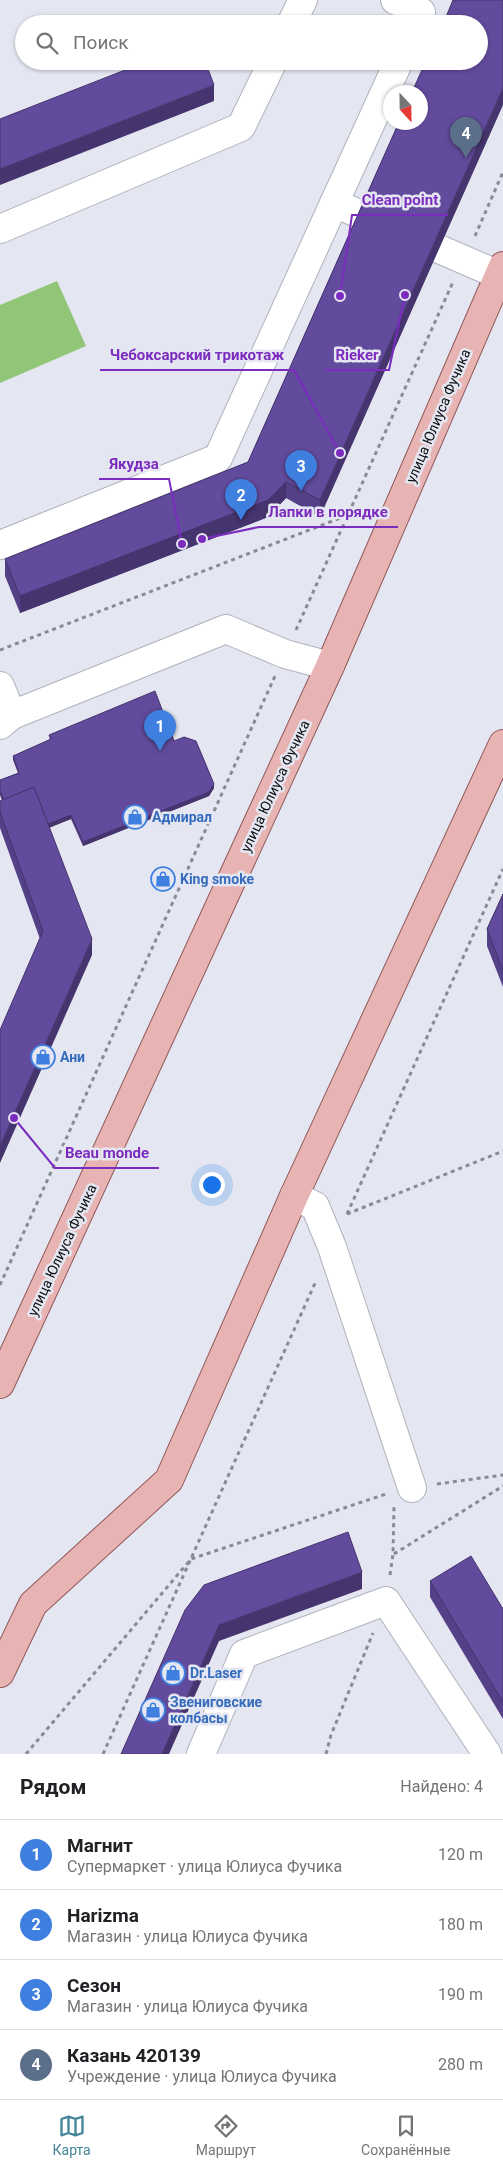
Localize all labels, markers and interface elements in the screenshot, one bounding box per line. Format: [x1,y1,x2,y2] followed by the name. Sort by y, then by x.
[15,15,488,70] search box
[33,29,61,57] icon: search
[73,31,129,54] text: Поиск
[383,85,428,130] north arrow
[450,117,482,158] pin: 4
[352,185,448,215] callout: Clean point
[362,191,438,209] text: Clean point
[100,340,294,370] callout: Чебоксарский трикотаж
[326,340,389,370] callout: Rieker
[110,346,284,364] text: Чебоксарский трикотаж
[335,346,379,364] text: Rieker
[403,347,473,485] street label: улица Юлиуса Фучика
[99,449,169,479] callout: Якудза
[285,450,317,491] pin: 3
[108,455,159,473] text: Якудза
[225,479,257,520] pin: 2
[259,497,398,527] callout: Лапки в порядке
[268,503,388,521] text: Лапки в порядке
[144,710,176,751] pin: 1
[237,717,313,855] street label: улица Юлиуса Фучика
[122,804,148,830] shop icon: Адмирал
[152,809,212,825] place label: Адмирал
[150,866,176,892] shop icon: King smoke
[180,871,254,887] place label: King smoke
[30,1044,56,1070] shop icon: Ани
[60,1049,85,1065] place label: Ани
[55,1138,159,1168] callout: Beau monde
[65,1144,149,1162] text: Beau monde
[199,1172,225,1198] your location
[24,1181,100,1319] street label: улица Юлиуса Фучика
[160,1660,186,1686] shop icon: Dr.Laser
[190,1665,242,1681] place label: Dr.Laser
[170,1694,263,1726] place label: Звениговские колбасы
[140,1697,166,1723] shop icon: Звениговские колбасы
[20,1775,86,1799] text: Рядом
[400,1777,483,1796] text: Найдено: 4
[67,1834,133,1857] text: Магнит
[31,1845,41,1864] text: 1
[438,1845,483,1864] text: 120 m
[67,1857,342,1876] text: Супермаркет · улица Юлиуса Фучика
[67,1904,139,1927] text: Harizma
[31,1915,41,1934] text: 2
[438,1915,483,1934] text: 180 m
[67,1927,308,1946] text: Магазин · улица Юлиуса Фучика
[67,1974,121,1997] text: Сезон
[31,1985,41,2004] text: 3
[438,1985,483,2004] text: 190 m
[67,1997,308,2016] text: Магазин · улица Юлиуса Фучика
[67,2044,201,2067] text: Казань 420139
[31,2055,41,2074] text: 4
[438,2055,483,2074] text: 280 m
[67,2067,337,2086] text: Учреждение · улица Юлиуса Фучика
[53,2112,91,2158] tab: Карта
[196,2112,256,2158] tab: Маршрут
[361,2112,450,2158] tab: Сохранённые

